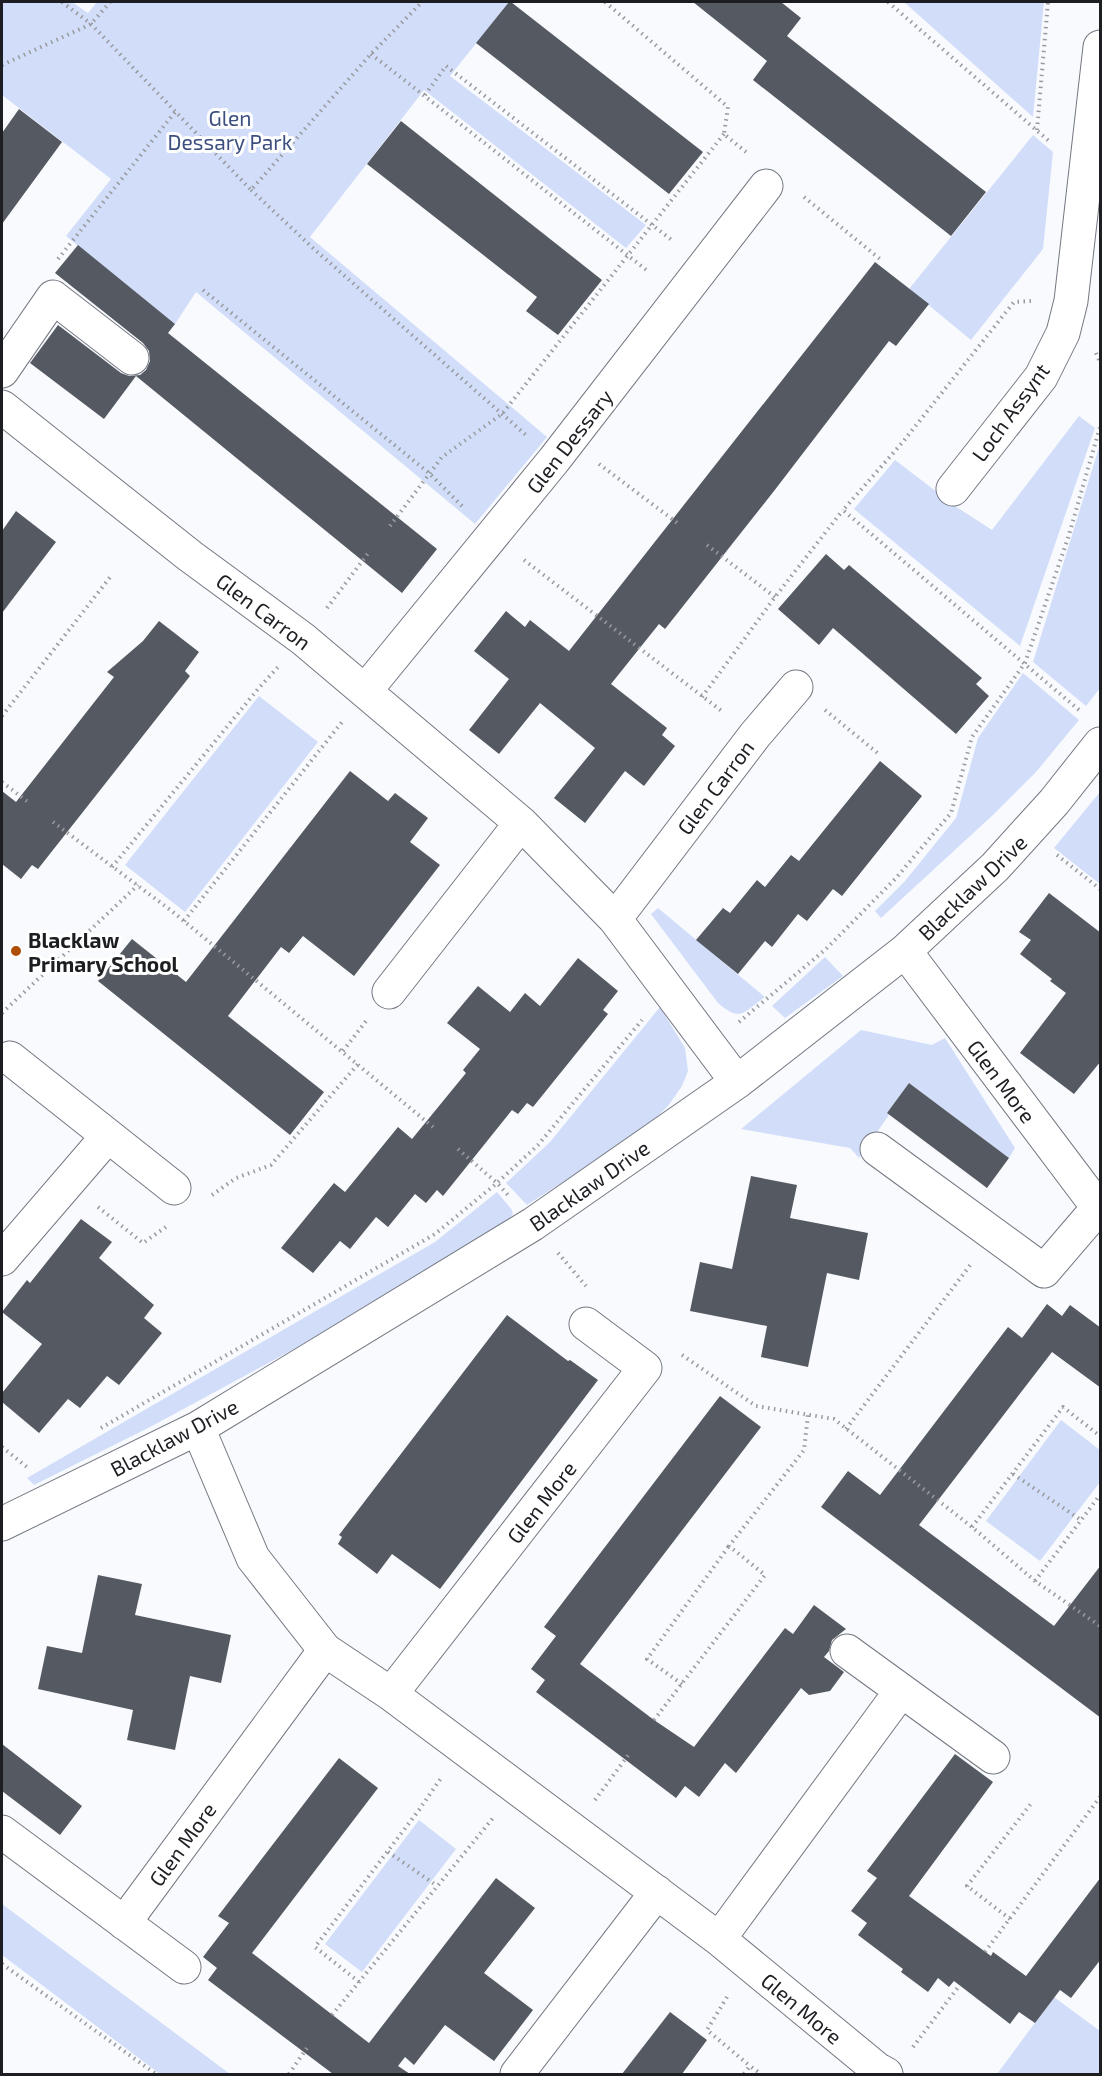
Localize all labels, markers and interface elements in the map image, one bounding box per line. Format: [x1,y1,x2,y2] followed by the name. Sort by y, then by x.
[168,105,293,154] park label: Glen Dessary Park
[966,358,1054,466] street label: Loch Assynt
[521,384,617,498] street label: Glen Dessary
[212,567,316,655] street label: Glen Carron
[671,735,759,839] street label: Glen Carron
[913,829,1031,945] street label: Blacklaw Drive
[28,927,179,977] place label: Blacklaw Primary School
[9,944,23,958] marker: Blacklaw Primary School
[963,1035,1041,1127] street label: Glen More
[524,1134,654,1236] street label: Blacklaw Drive
[106,1393,242,1481] street label: Blacklaw Drive
[501,1456,581,1548] street label: Glen More
[143,1797,221,1891] street label: Glen More
[757,1967,847,2049] street label: Glen More

